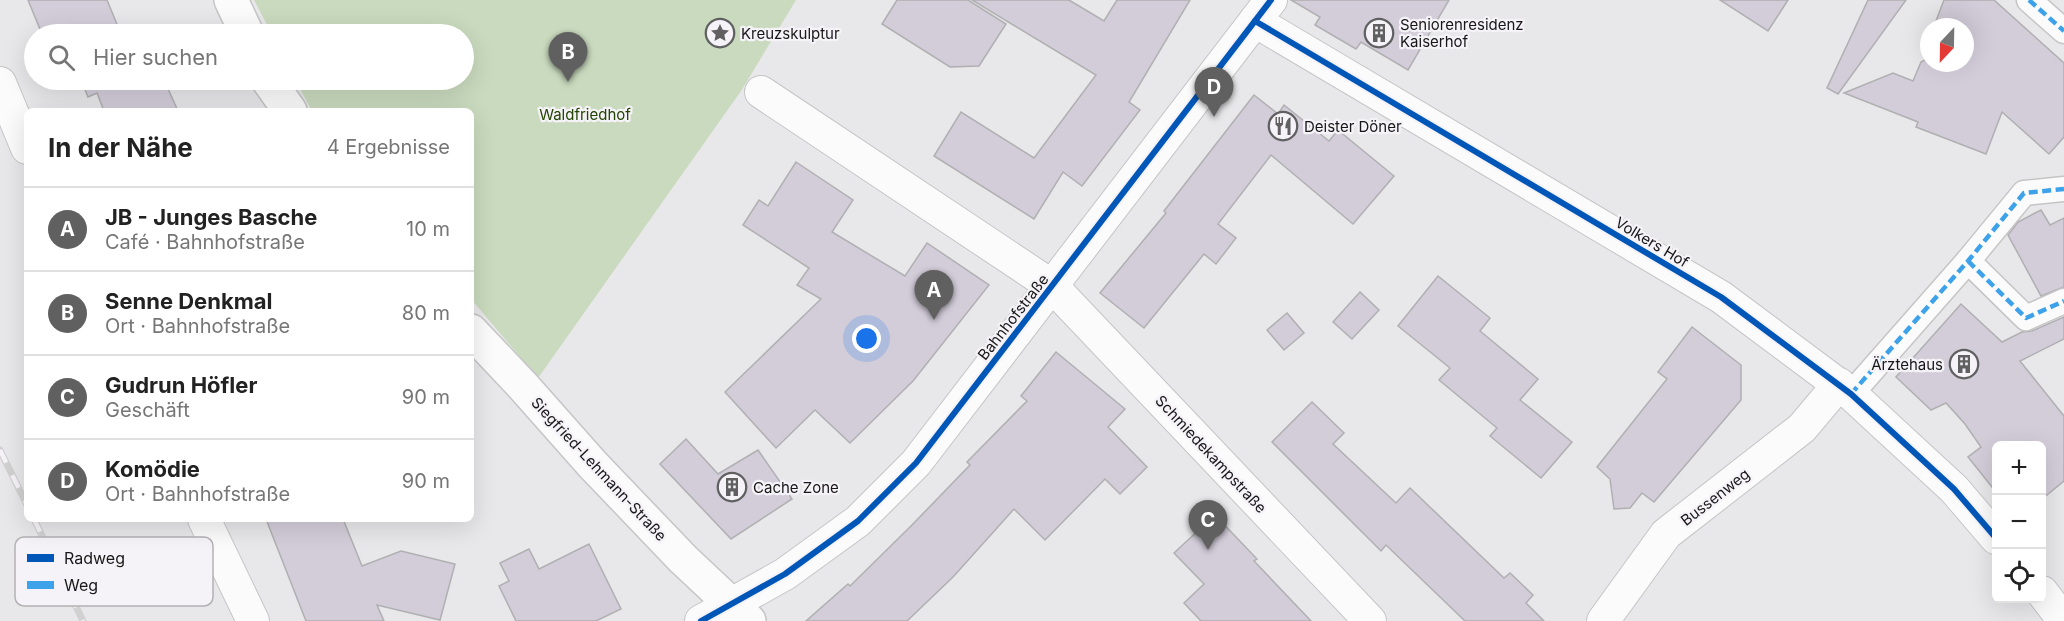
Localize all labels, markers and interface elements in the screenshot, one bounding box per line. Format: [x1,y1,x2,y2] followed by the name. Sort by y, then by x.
[1400,15,1524,51] place label: Seniorenresidenz Kaiserhof
[704,17,736,49] place icon: Kreuzskulptur
[1363,17,1395,49] building icon: Seniorenresidenz Kaiserhof
[1920,18,1974,72] north arrow
[24,24,474,90] search box
[741,24,840,43] place label: Kreuzskulptur
[548,32,588,82] pin: B
[45,41,78,74] icon: search
[93,44,218,70] text: Hier suchen
[1194,68,1234,117] pin: D
[539,105,631,124] park label: Waldfriedhof
[1267,110,1299,142] restaurant icon: Deister Döner
[1304,117,1402,136] place label: Deister Döner
[48,132,193,163] text: In der Nähe
[327,135,450,159] text: 4 Ergebnisse
[105,204,317,230] text: JB - Junges Basche
[1612,213,1693,272] street label: Volkers Hof
[60,217,75,241] text: A
[406,217,450,241] text: 10 m
[105,230,305,254] text: Café · Bahnhofstraße
[914,270,954,320] pin: A
[974,270,1052,364] street label: Bahnhofstraße
[105,288,272,314] text: Senne Denkmal
[61,301,74,325] text: B
[402,301,450,325] text: 80 m
[105,314,290,338] text: Ort · Bahnhofstraße
[852,324,881,353] your location
[1948,348,1980,380] building icon: Ärztehaus
[1871,355,1943,374] place label: Ärztehaus
[105,372,257,398] text: Gudrun Höfler
[60,385,75,409] text: C
[402,385,450,409] text: 90 m
[1151,391,1271,517] street label: Schmiedekampstraße
[527,393,671,545] street label: Siegfried-Lehmann-Straße
[105,398,190,422] text: Geschäft
[1992,441,2046,603] map controls
[1992,441,2046,495] button: +
[105,456,200,482] text: Komödie
[1677,464,1753,530] street label: Bussenweg
[60,469,75,493] text: D
[402,469,450,493] text: 90 m
[716,471,748,503] building icon: Cache Zone
[753,478,839,497] place label: Cache Zone
[105,482,290,506] text: Ort · Bahnhofstraße
[1992,495,2046,549] button: −
[1188,500,1228,550] pin: C
[15,537,213,606] legend
[64,548,125,568] text: Radweg
[1992,549,2046,603] button: locate
[64,575,98,595] text: Weg

